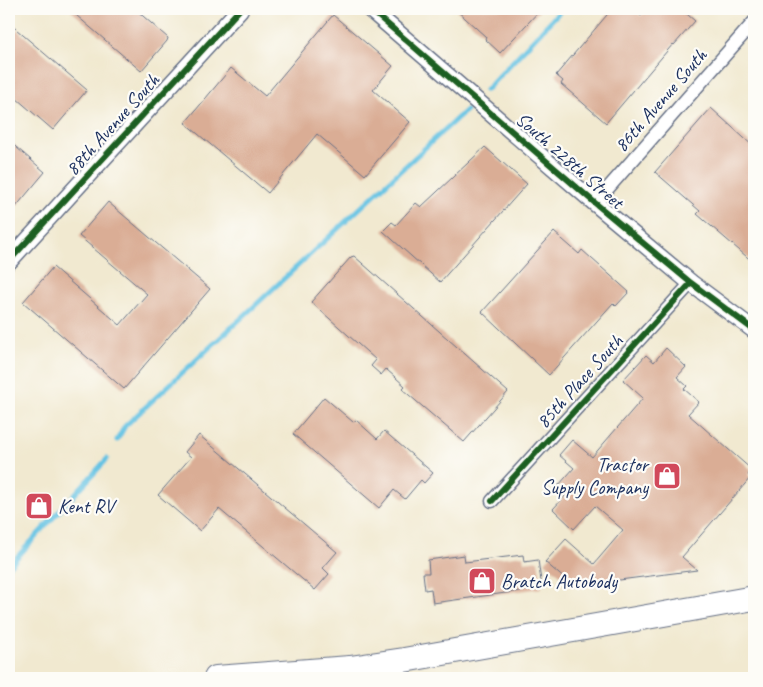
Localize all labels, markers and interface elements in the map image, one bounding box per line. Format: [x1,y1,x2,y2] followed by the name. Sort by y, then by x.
[609,43,713,157] street label: 86th Avenue South
[60,67,165,181] street label: 88th Avenue South
[510,107,631,216] street label: South 228th Street
[531,328,629,434] street label: 85th Place South
[541,452,650,500] place label: Tractor Supply Company
[652,461,682,491] shop icon: Tractor Supply Company
[24,491,54,521] shop icon: Kent RV
[58,494,118,519] place label: Kent RV
[467,566,497,596] shop icon: Bratch Autobody
[501,569,618,594] place label: Bratch Autobody

